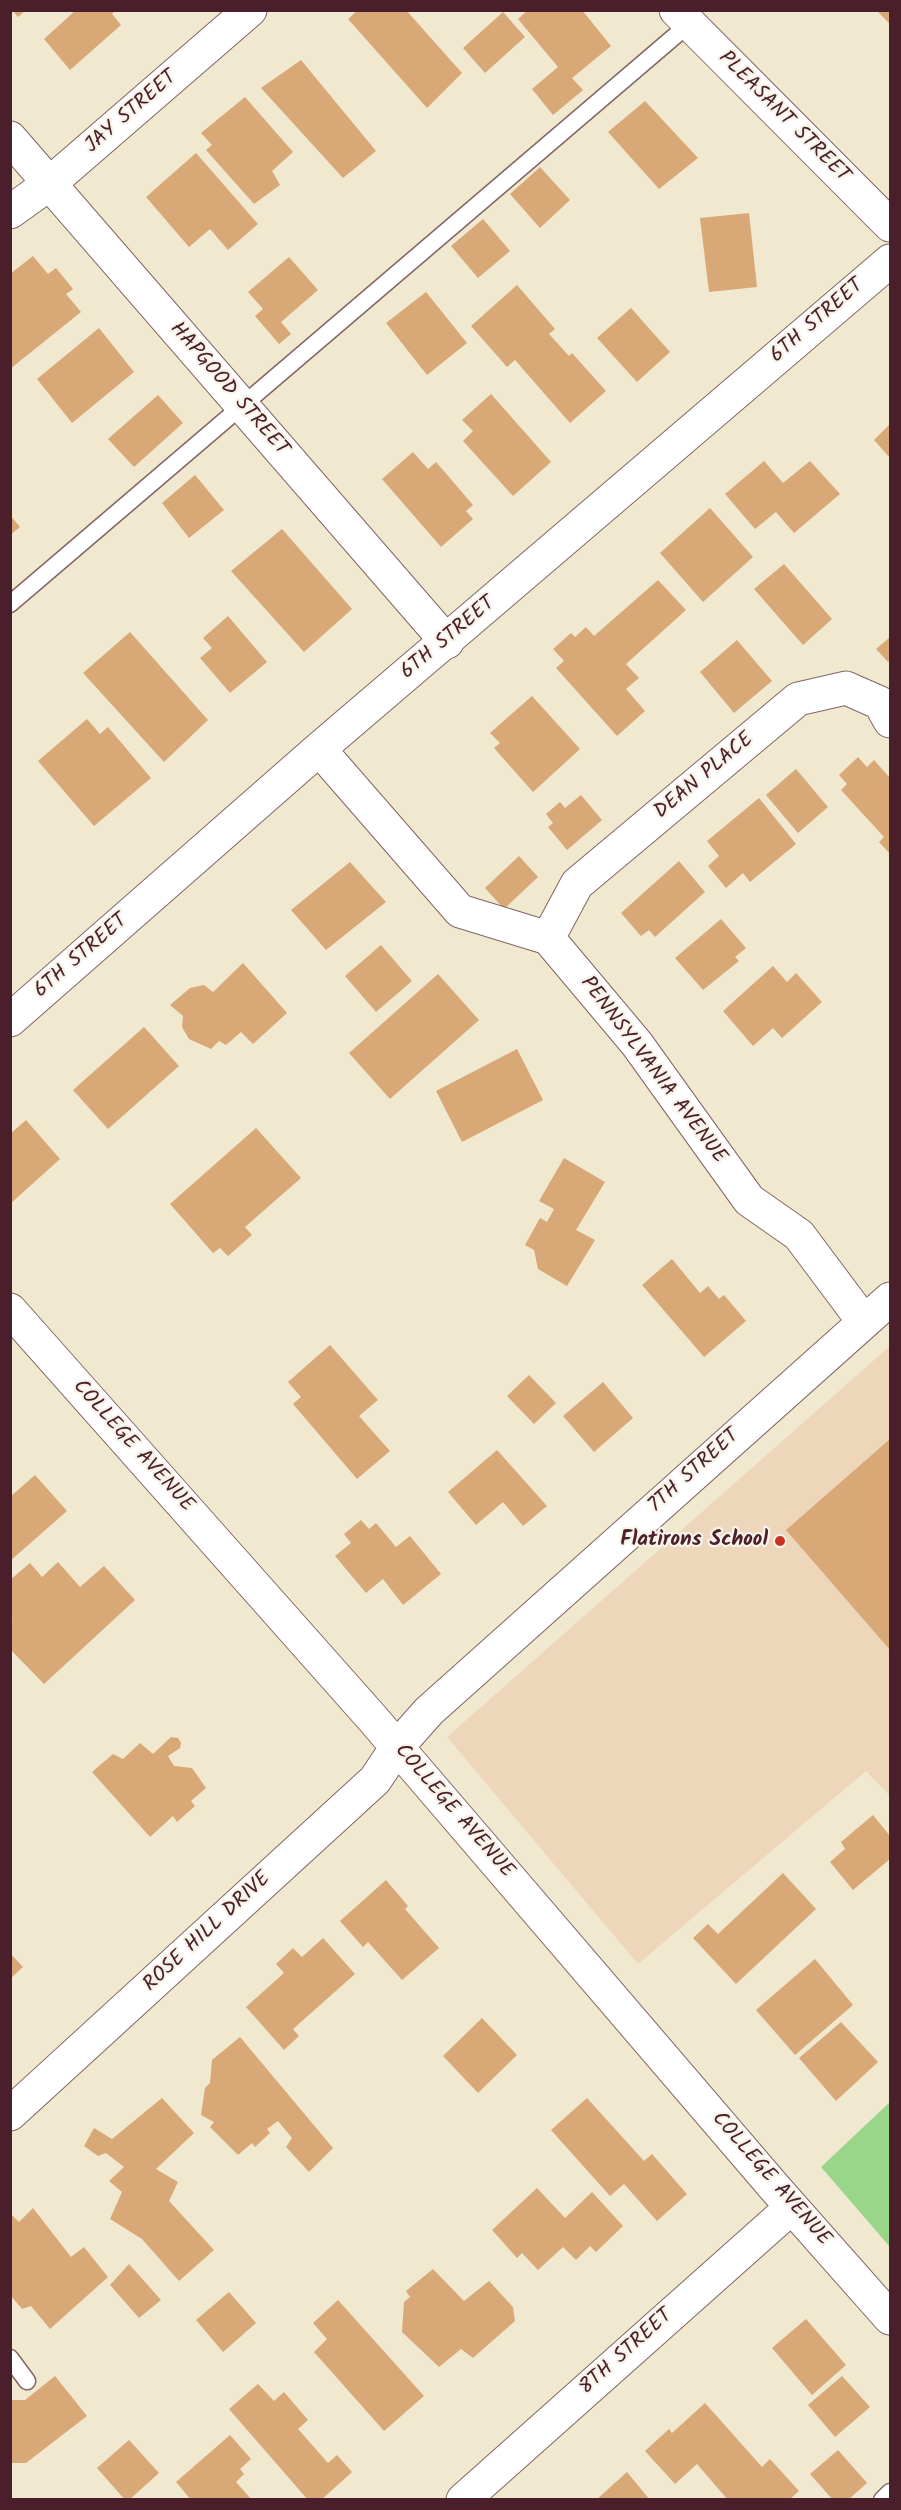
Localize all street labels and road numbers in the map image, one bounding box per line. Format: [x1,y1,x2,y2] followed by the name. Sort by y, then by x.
[712,47,854,189] street label: PLEASANT STREET
[81,66,183,160] street label: JAY STREET
[766,274,870,370] street label: 6TH STREET
[163,318,293,462] street label: HAPGOOD STREET
[397,592,501,686] street label: 6TH STREET
[650,728,760,826] street label: DEAN PLACE
[30,909,134,1005] street label: 6TH STREET
[573,972,731,1170] street label: PENNSYLVANIA AVENUE
[66,1376,198,1518] street label: COLLEGE AVENUE
[644,1425,746,1519] street label: 7TH STREET
[388,1740,518,1884] street label: COLLEGE AVENUE
[139,1868,277,1998] street label: ROSE HILL DRIVE
[705,2108,835,2252] street label: COLLEGE AVENUE
[575,2305,679,2401] street label: 8TH STREET

